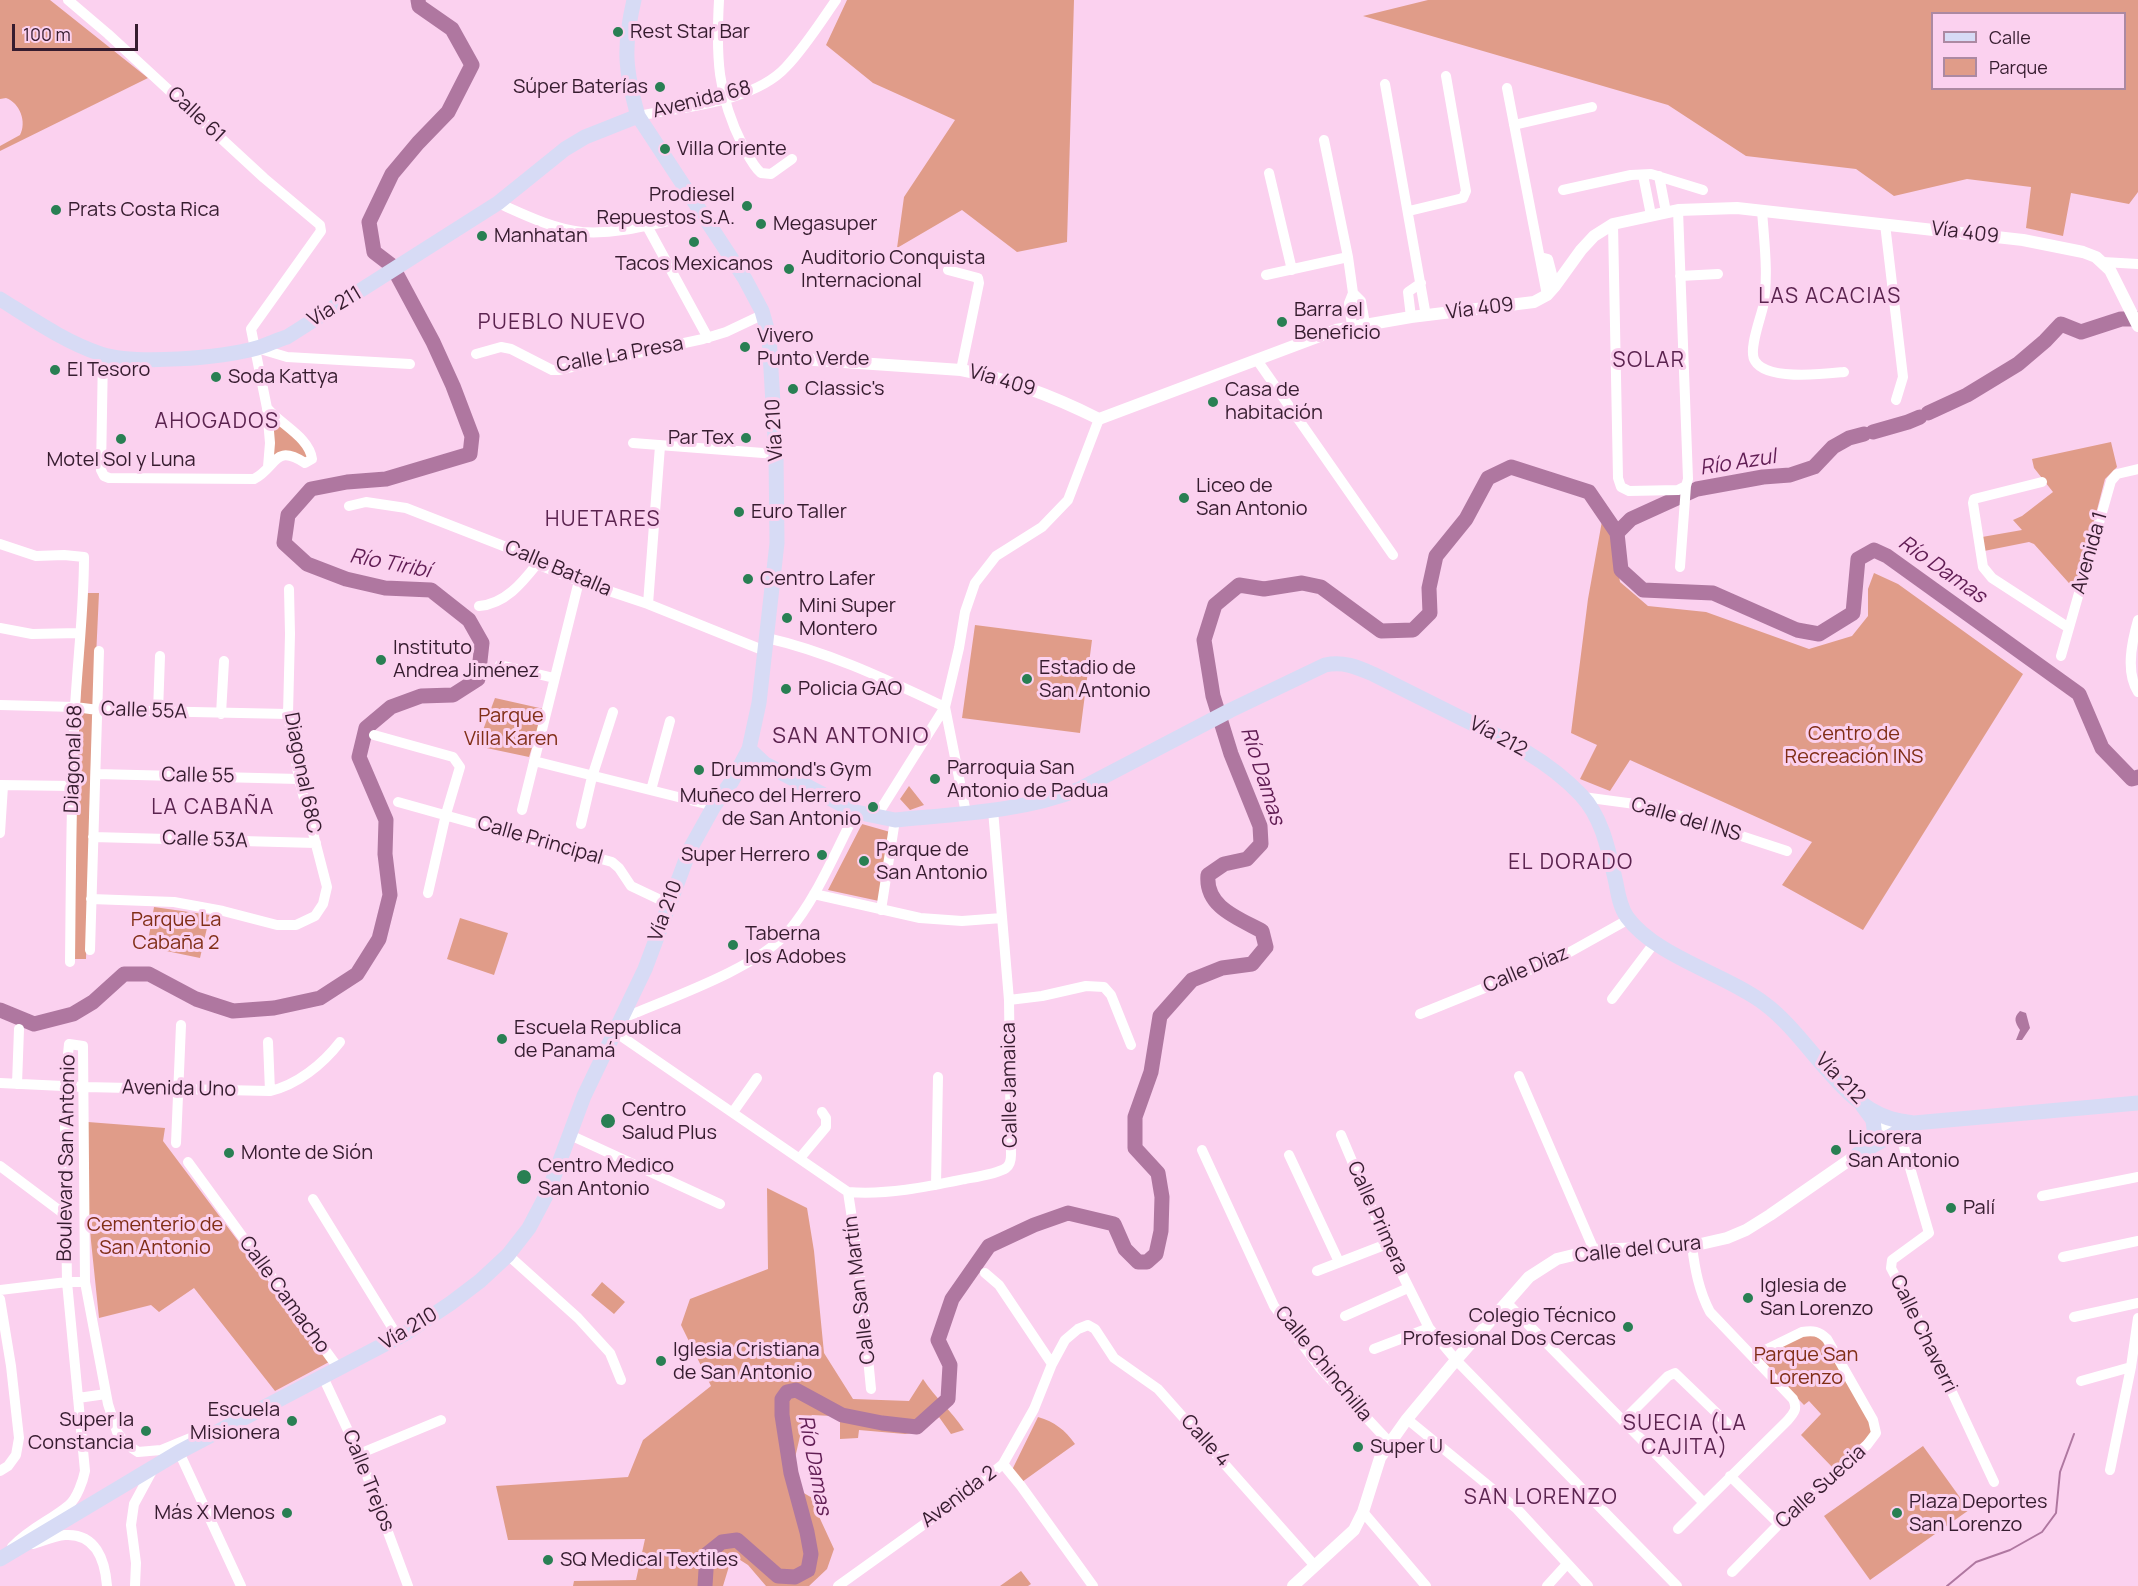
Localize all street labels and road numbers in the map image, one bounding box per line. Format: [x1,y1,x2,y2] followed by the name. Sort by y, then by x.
[650,76,754,124] street label: Avenida 68
[162,82,230,148] street label: Calle 61
[1930,217,2000,249] street label: Vía 409
[304,282,366,332] street label: Vía 211
[1445,293,1515,325] street label: Vía 409
[555,332,685,378] street label: Calle La Presa
[966,360,1038,402] street label: Vía 409
[761,398,789,462] street label: Vía 210
[2067,509,2113,597] street label: Avenida 1
[501,536,615,602] street label: Calle Batalla
[100,698,188,724] street label: Calle 55A
[60,704,88,814] street label: Diagonal 68
[278,710,326,836] street label: Diagonal 68C
[1465,712,1531,762] street label: Vía 212
[161,763,235,789] street label: Calle 55
[1628,793,1744,847] street label: Calle del INS
[475,812,605,870] street label: Calle Principal
[162,827,248,853] street label: Calle 53A
[644,877,688,945] street label: Vía 210
[1480,941,1572,999] street label: Calle Díaz
[997,1022,1023,1148] street label: Calle Jamaica
[1810,1048,1870,1110] street label: Vía 212
[53,1054,81,1262] street label: Boulevard San Antonio
[122,1076,236,1102] street label: Avenida Uno
[1341,1158,1413,1278] street label: Calle Primera
[839,1214,881,1366] street label: Calle San Martín
[1574,1231,1702,1269] street label: Calle del Cura
[234,1232,334,1358] street label: Calle Camacho
[1884,1271,1962,1397] street label: Calle Chaverri
[1269,1302,1377,1426] street label: Calle Chinchilla
[376,1303,442,1355] street label: Vía 210
[1175,1410,1235,1472] street label: Calle 4
[337,1427,399,1535] street label: Calle Trejos
[1771,1440,1871,1534] street label: Calle Suecia
[917,1461,1001,1533] street label: Avenida 2

